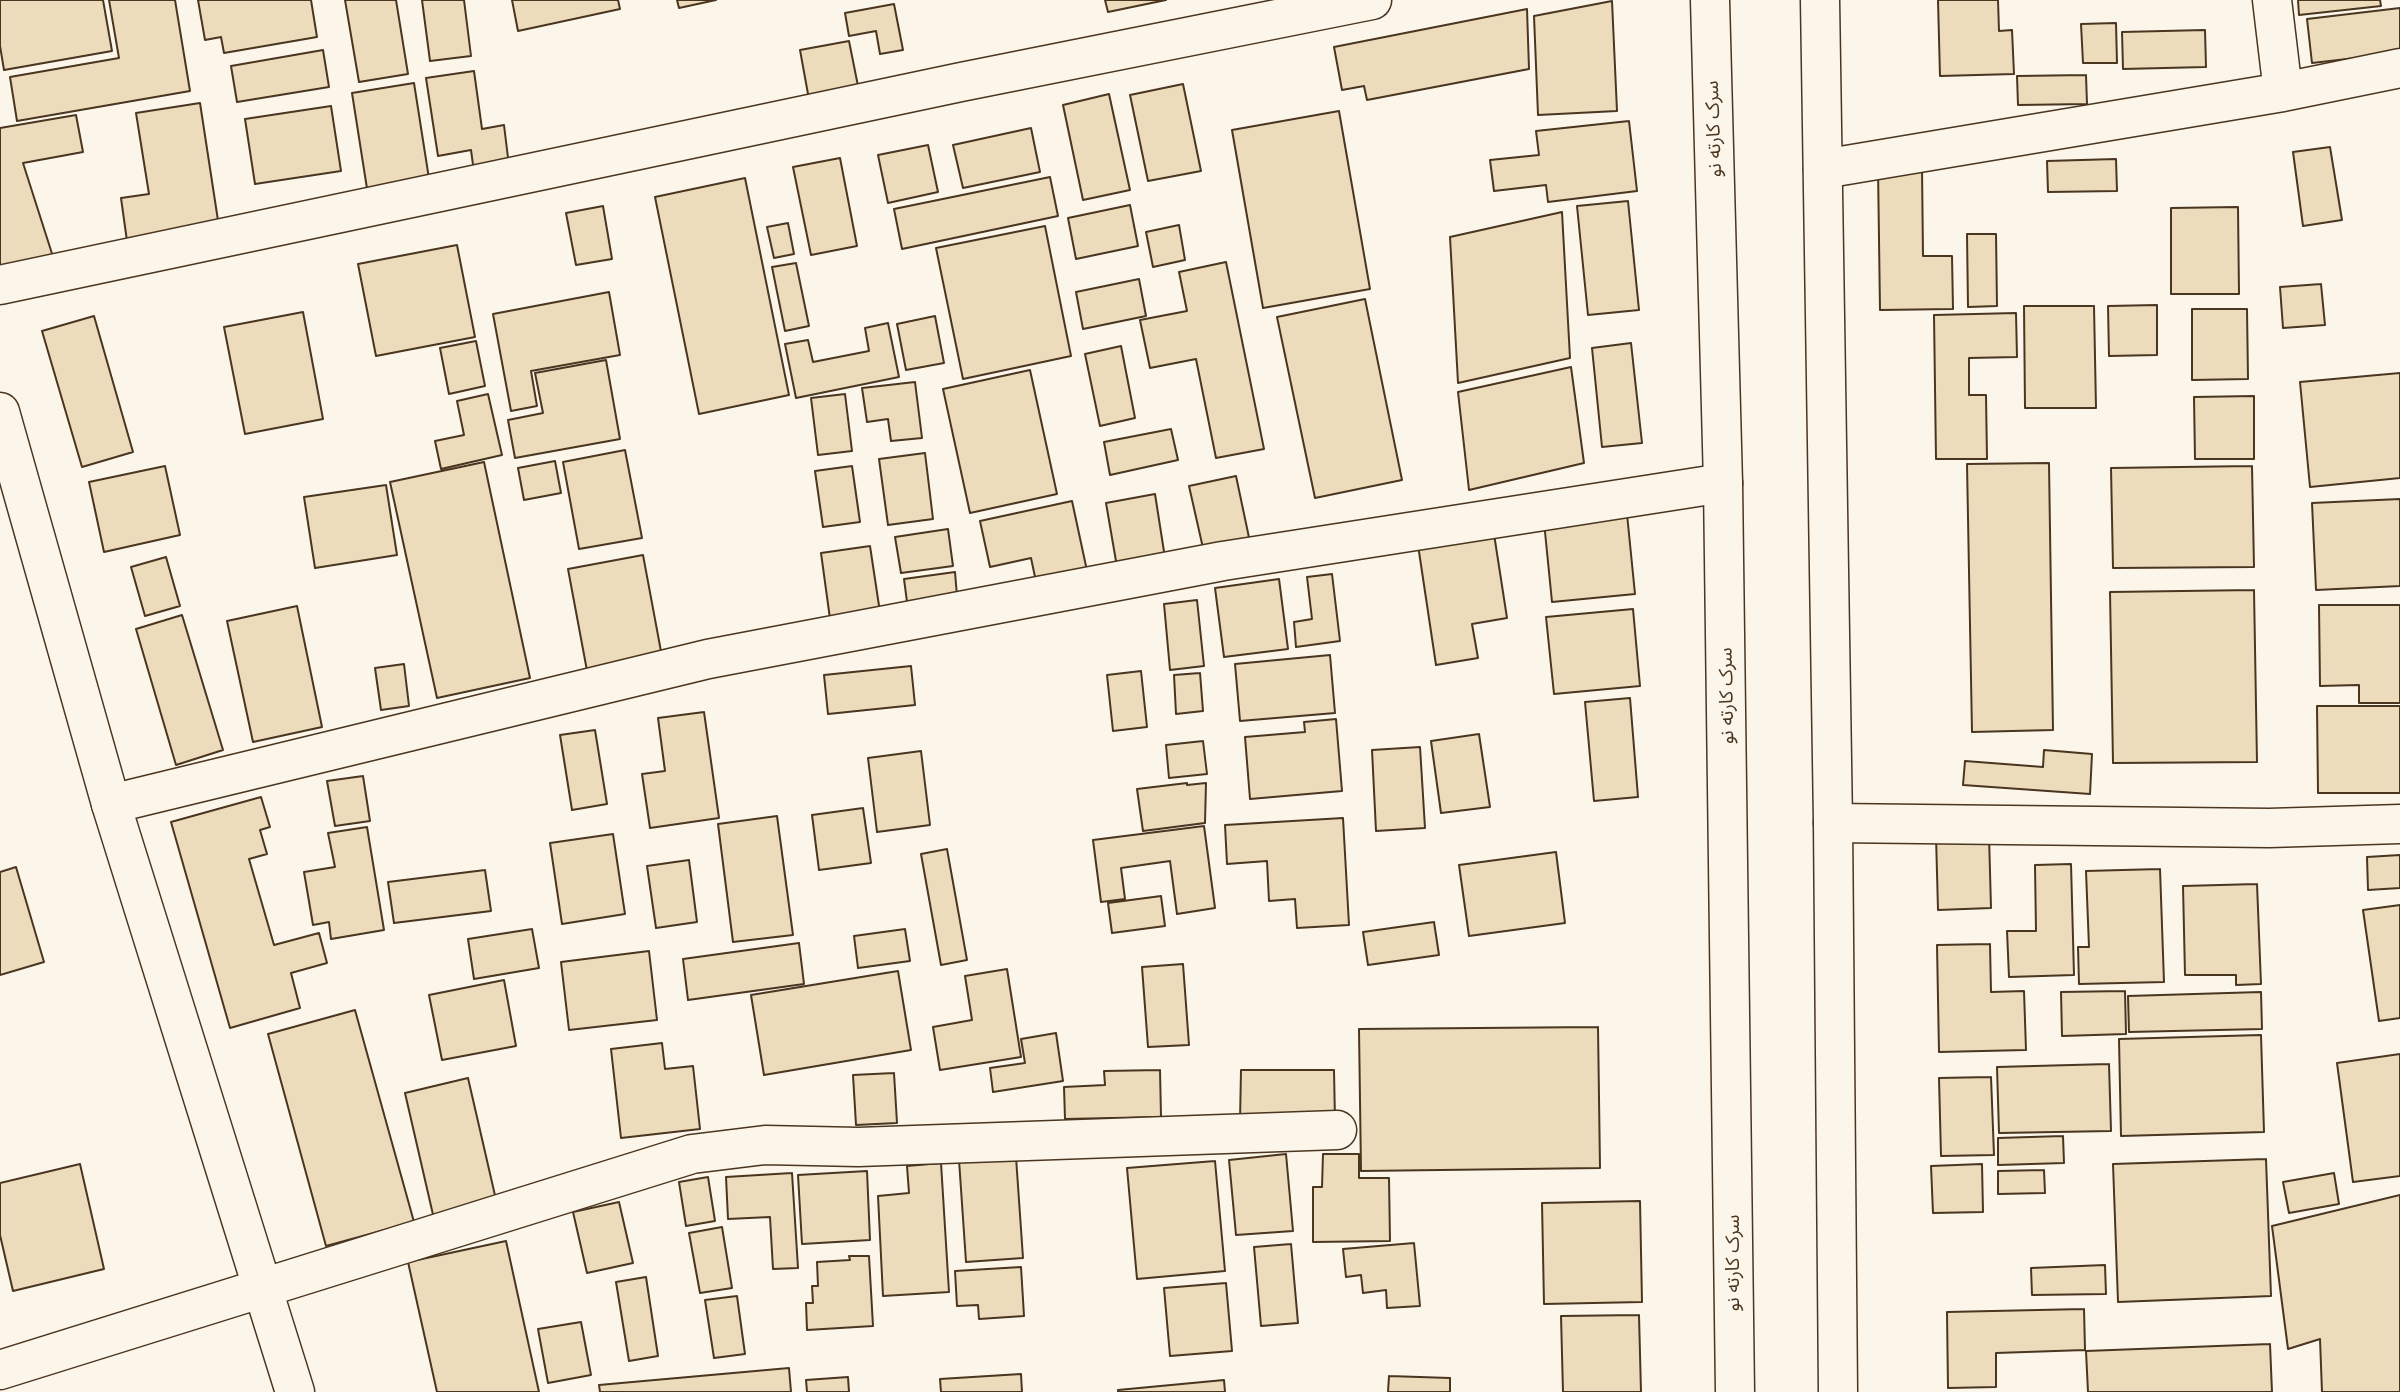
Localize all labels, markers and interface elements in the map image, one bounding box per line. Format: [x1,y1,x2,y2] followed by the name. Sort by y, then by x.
[1701,80,1727,178] street label: سرک کارته نو
[1715,647,1739,745] street label: سرک کارته نو
[1723,1215,1745,1311] street label: سرک کارته نو

